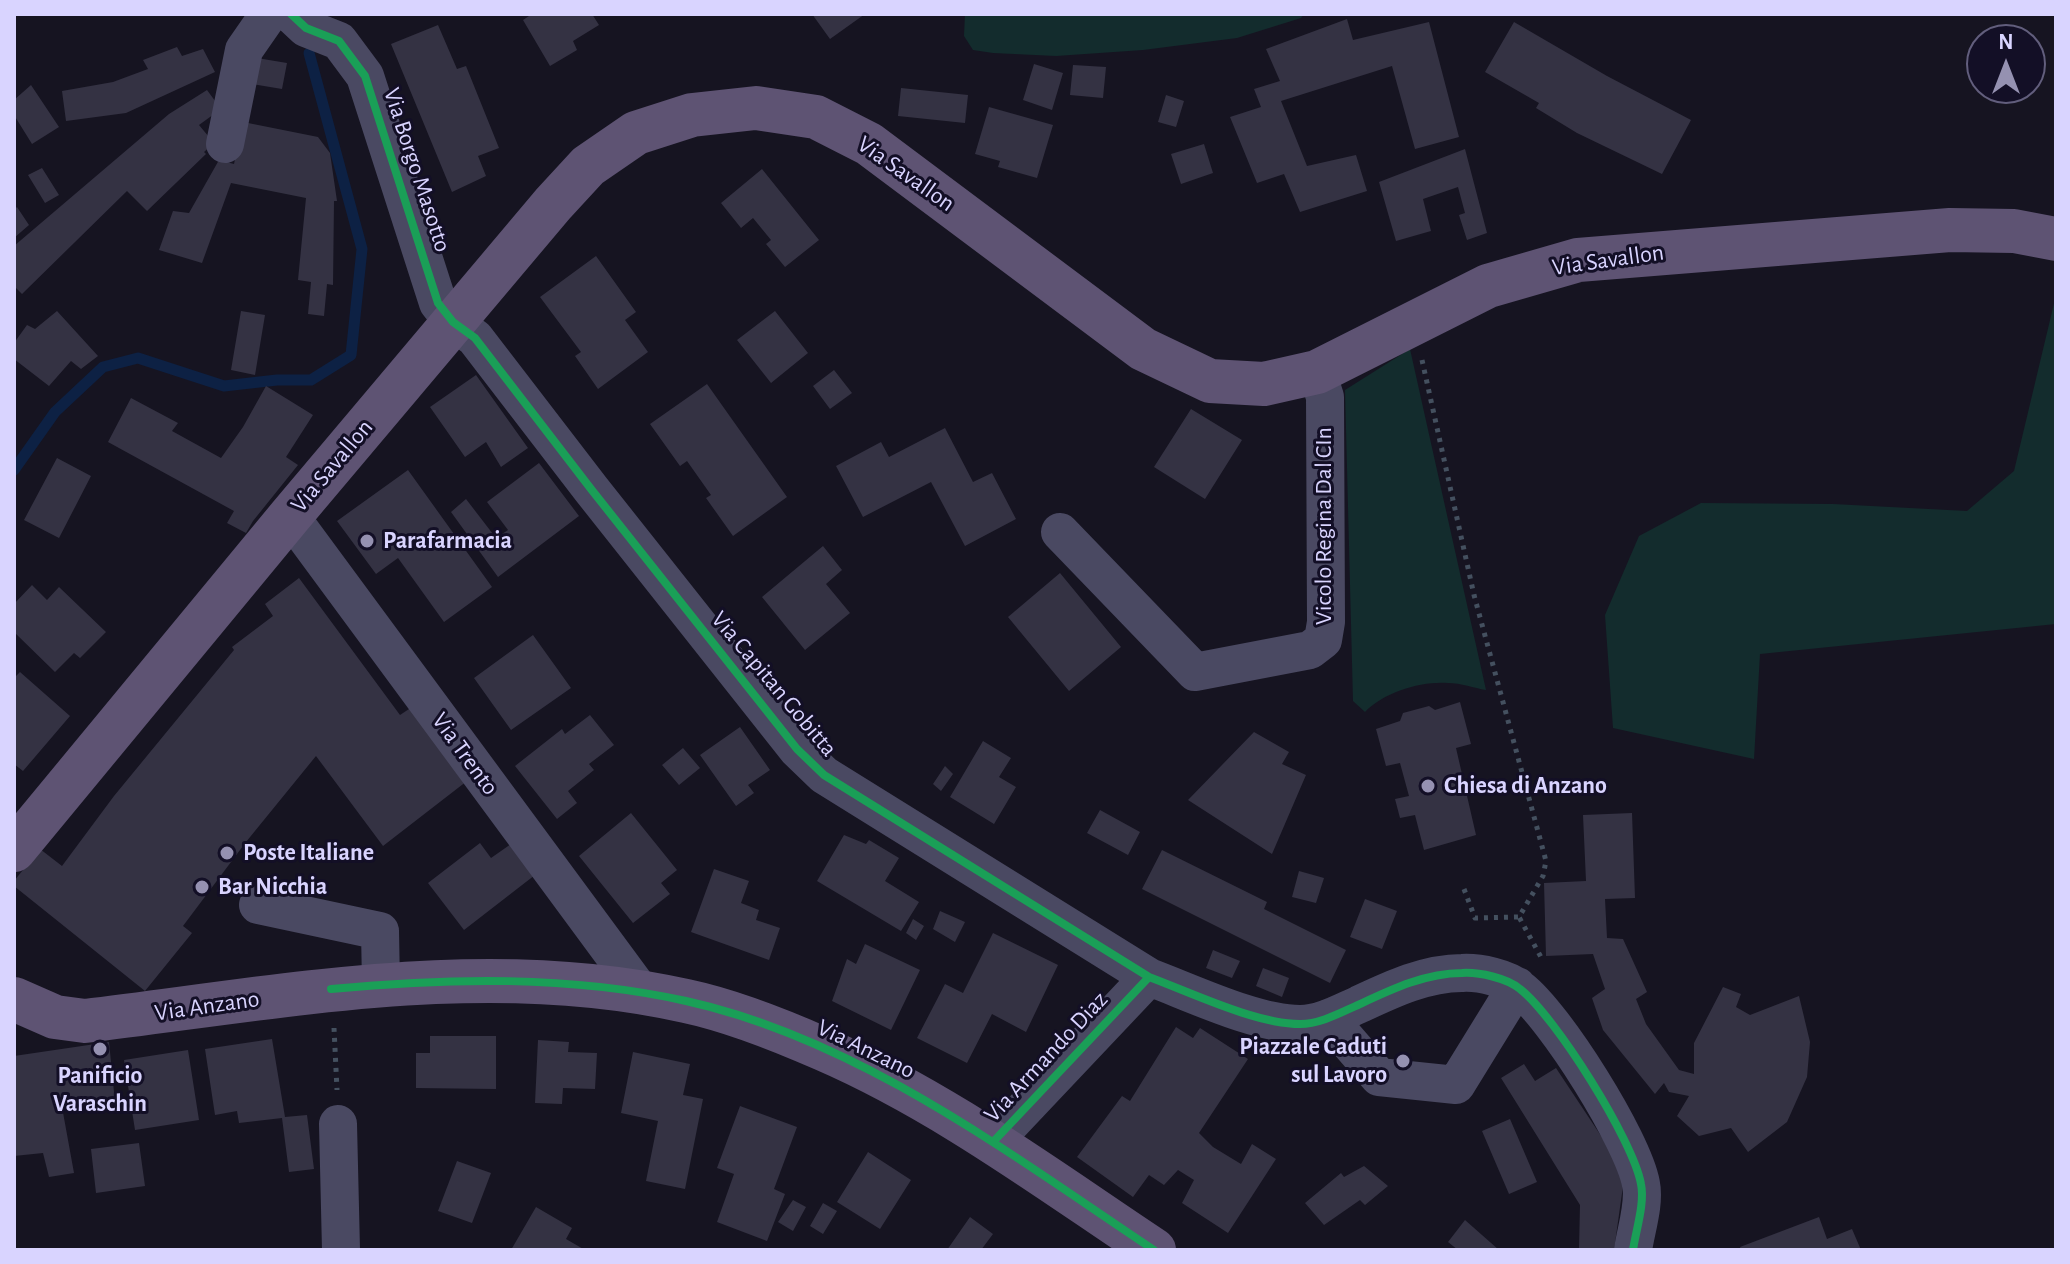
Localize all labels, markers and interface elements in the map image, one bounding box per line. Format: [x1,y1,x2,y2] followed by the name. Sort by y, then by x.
[1966,24,2046,104] north arrow
[1998,31,2014,53] text: N
[377,84,457,256] street label: Via Borgo Masotto
[852,130,960,218] street label: Via Savallon
[1550,238,1666,282] street label: Via Savallon
[285,414,379,518] street label: Via Savallon
[1310,427,1338,625] street label: Vicolo Regina Dal CIn
[383,527,512,555] place label: Parafarmacia
[358,532,376,550] marker: Parafarmacia
[705,605,843,763] street label: Via Capitan Gobitta
[425,707,505,801] street label: Via Trento
[1444,772,1607,800] place label: Chiesa di Anzano
[1419,777,1437,795] marker: Chiesa di Anzano
[243,839,374,867] place label: Poste Italiane
[218,844,236,862] marker: Poste Italiane
[218,873,327,901] place label: Bar Nicchia
[193,878,211,896] marker: Bar Nicchia
[153,984,261,1028] street label: Via Anzano
[978,985,1114,1129] street label: Via Armando Diaz
[812,1013,920,1085] street label: Via Anzano
[1239,1033,1387,1089] place label: Piazzale Caduti sul Lavoro
[91,1040,109,1058] marker: Panificio Varaschin
[1394,1052,1412,1070] marker: Piazzale Caduti sul Lavoro
[53,1062,147,1118] place label: Panificio Varaschin

